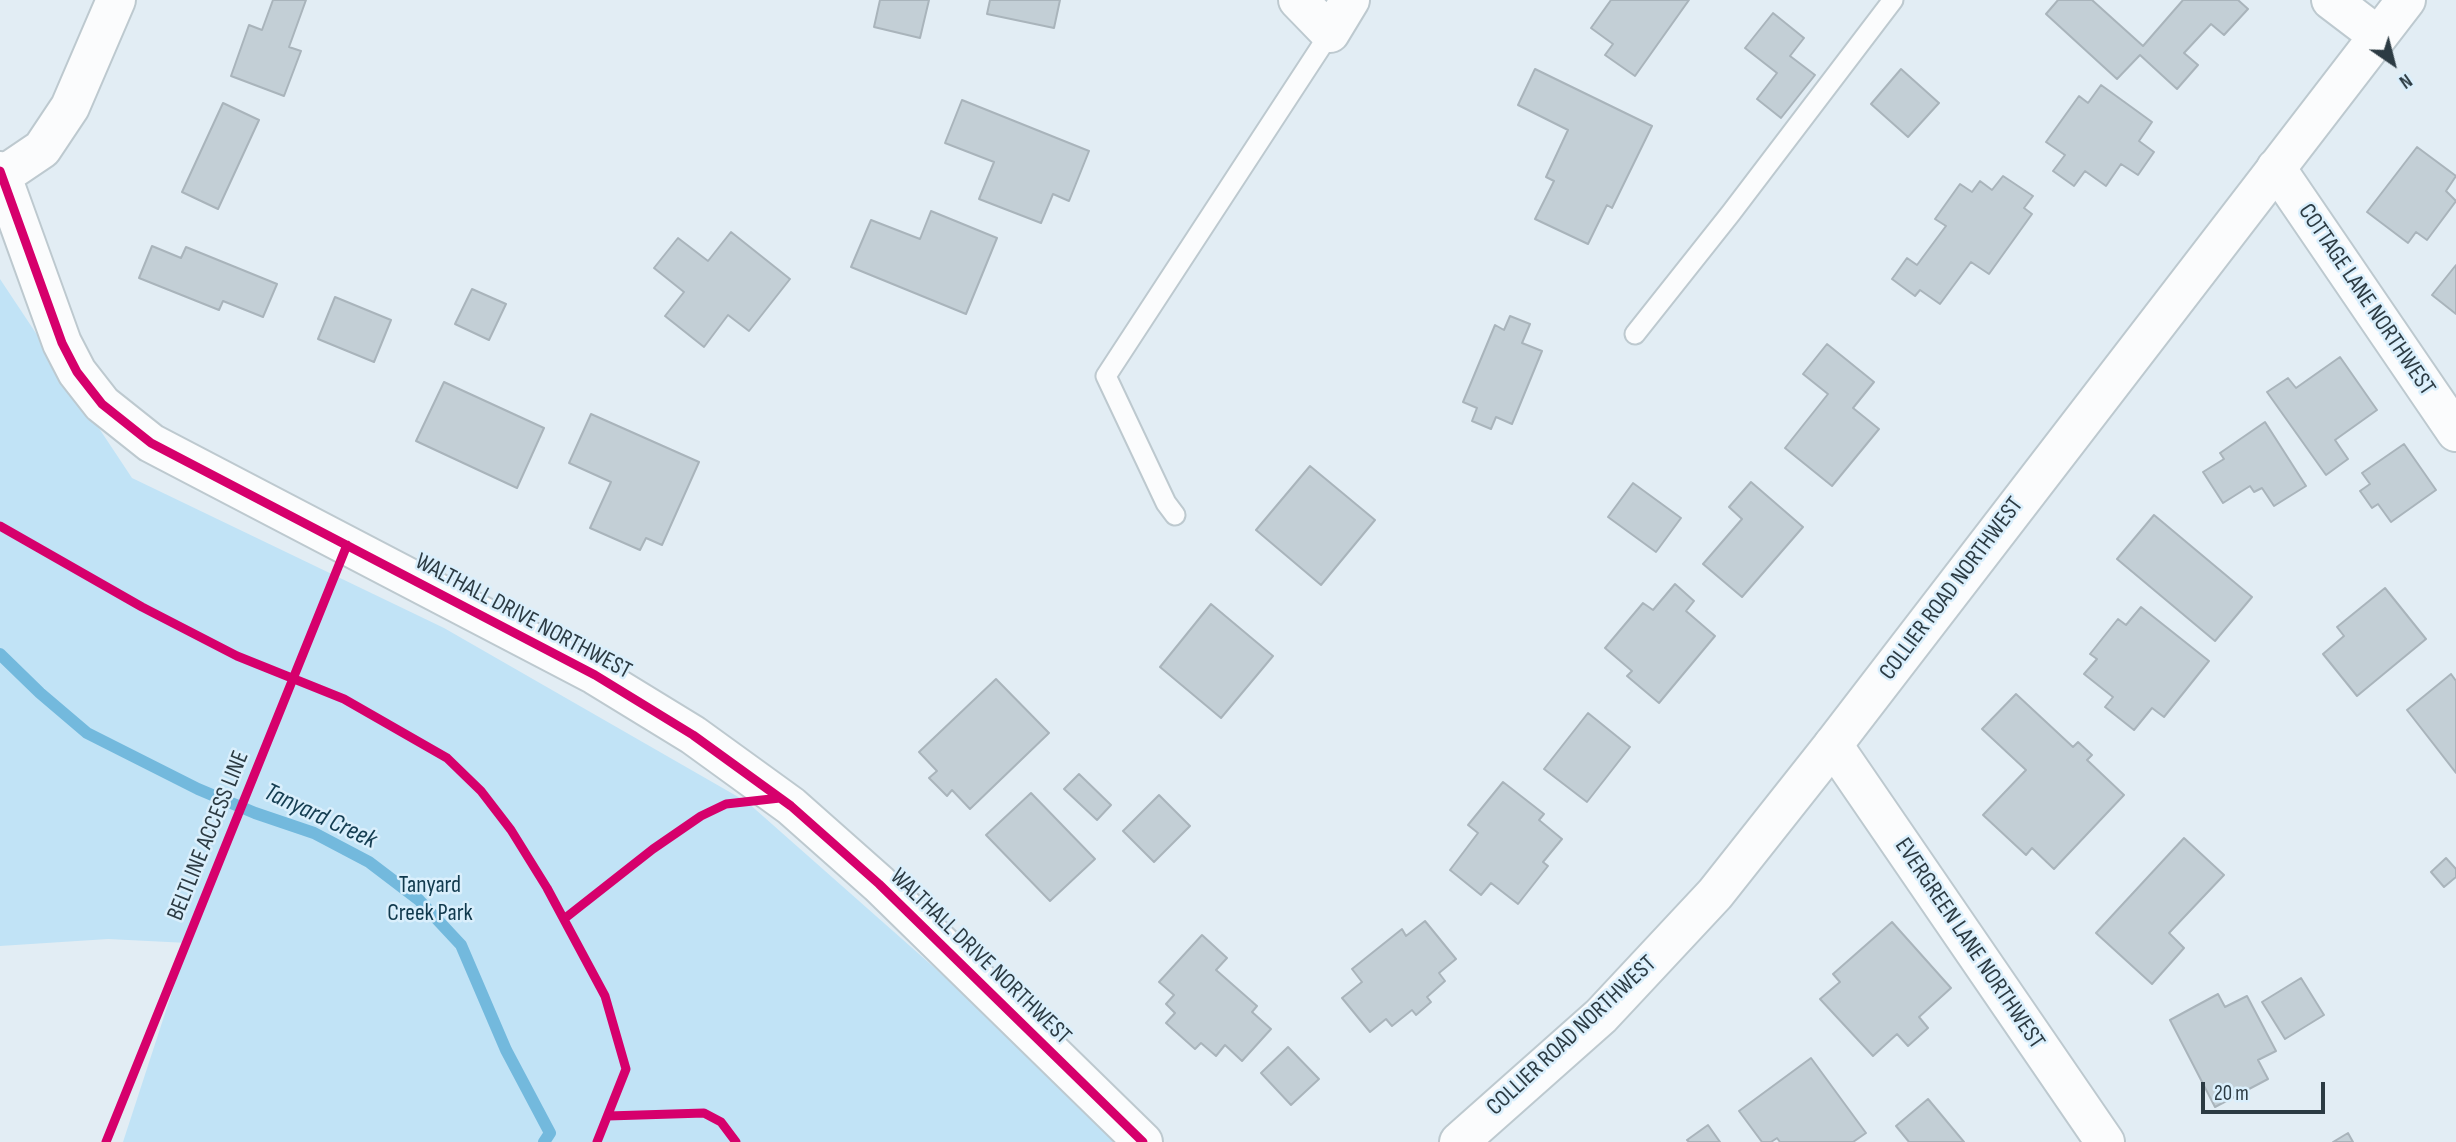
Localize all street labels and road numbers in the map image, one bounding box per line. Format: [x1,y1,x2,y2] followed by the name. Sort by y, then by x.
[2291,199,2441,401] street label: COTTAGE LANE NORTHWEST
[1874,492,2030,686] street label: COLLIER ROAD NORTHWEST
[410,548,636,686] street label: WALTHALL DRIVE NORTHWEST
[162,747,256,925] street label: BELTLINE ACCESS LINE
[1888,833,2050,1055] street label: EVERGREEN LANE NORTHWEST
[883,863,1077,1051] street label: WALTHALL DRIVE NORTHWEST
[1481,950,1663,1122] street label: COLLIER ROAD NORTHWEST

